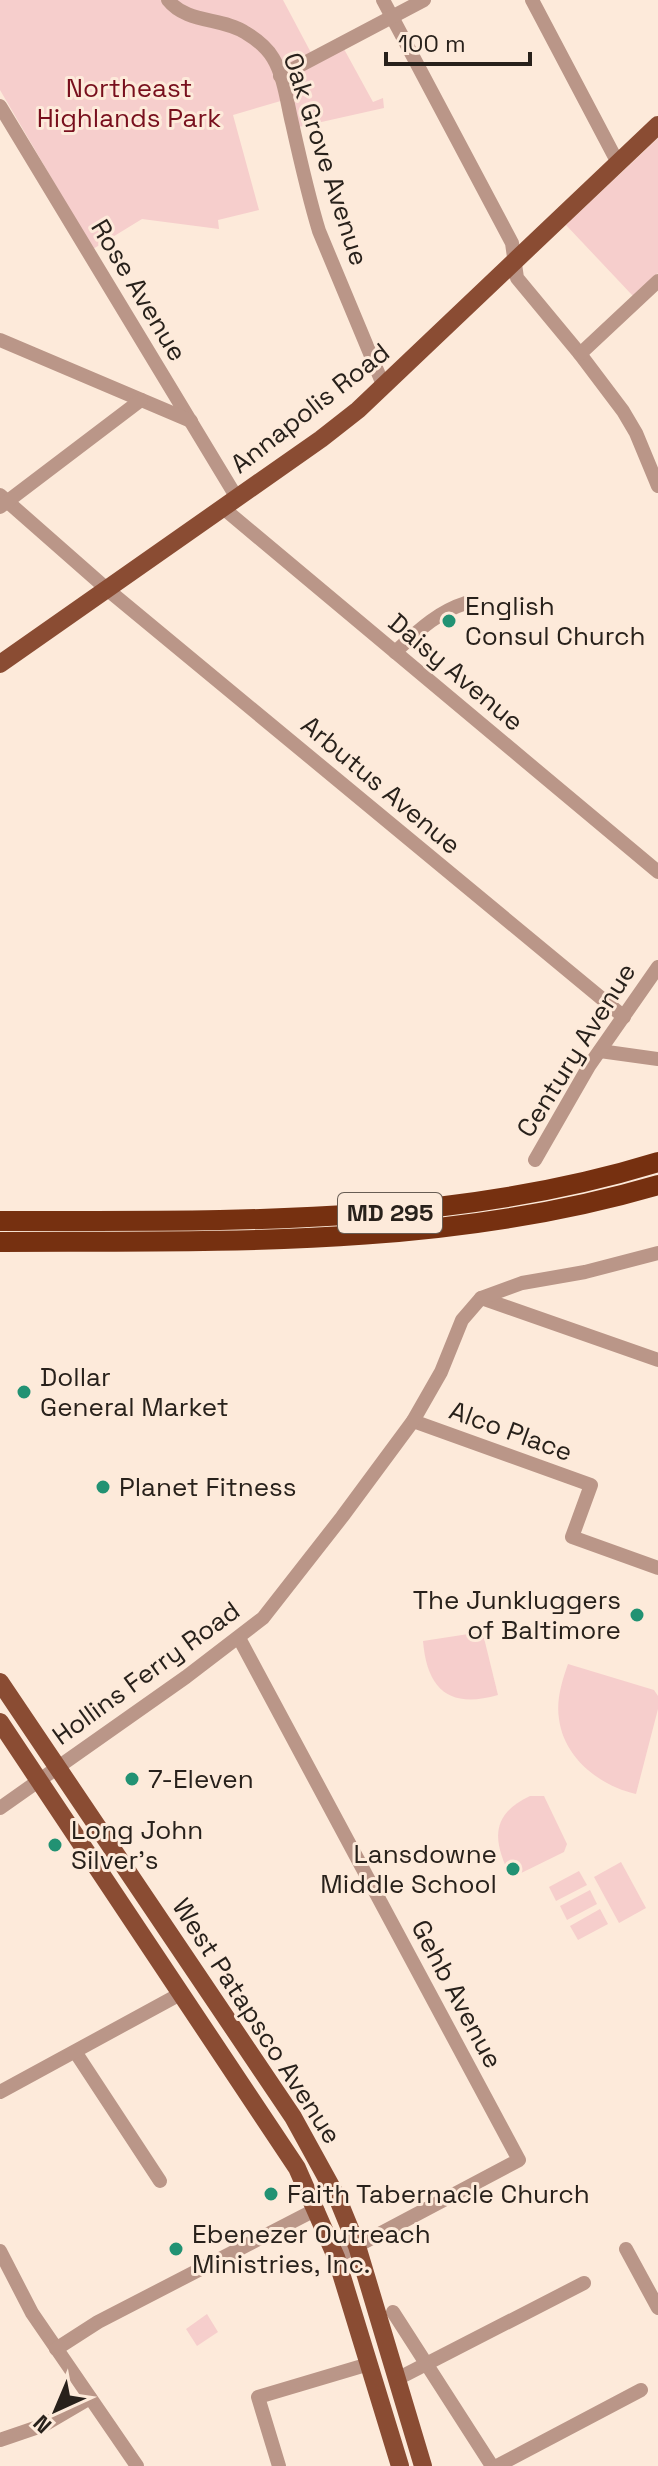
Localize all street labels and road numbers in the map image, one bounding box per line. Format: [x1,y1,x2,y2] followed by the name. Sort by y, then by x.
[276,48,376,270] street label: Oak Grove Avenue
[83,213,195,367] street label: Rose Avenue
[224,335,396,481] street label: Annapolis Road
[381,606,531,738] street label: Daisy Avenue
[294,708,468,862] street label: Arbutus Avenue
[509,956,643,1144] street label: Century Avenue
[338,1193,442,1233] road number: MD 295
[445,1393,577,1469] street label: Alco Place
[45,1593,247,1753] street label: Hollins Ferry Road
[165,1892,349,2150] street label: West Patapsco Avenue
[404,1914,510,2074] street label: Gehb Avenue

